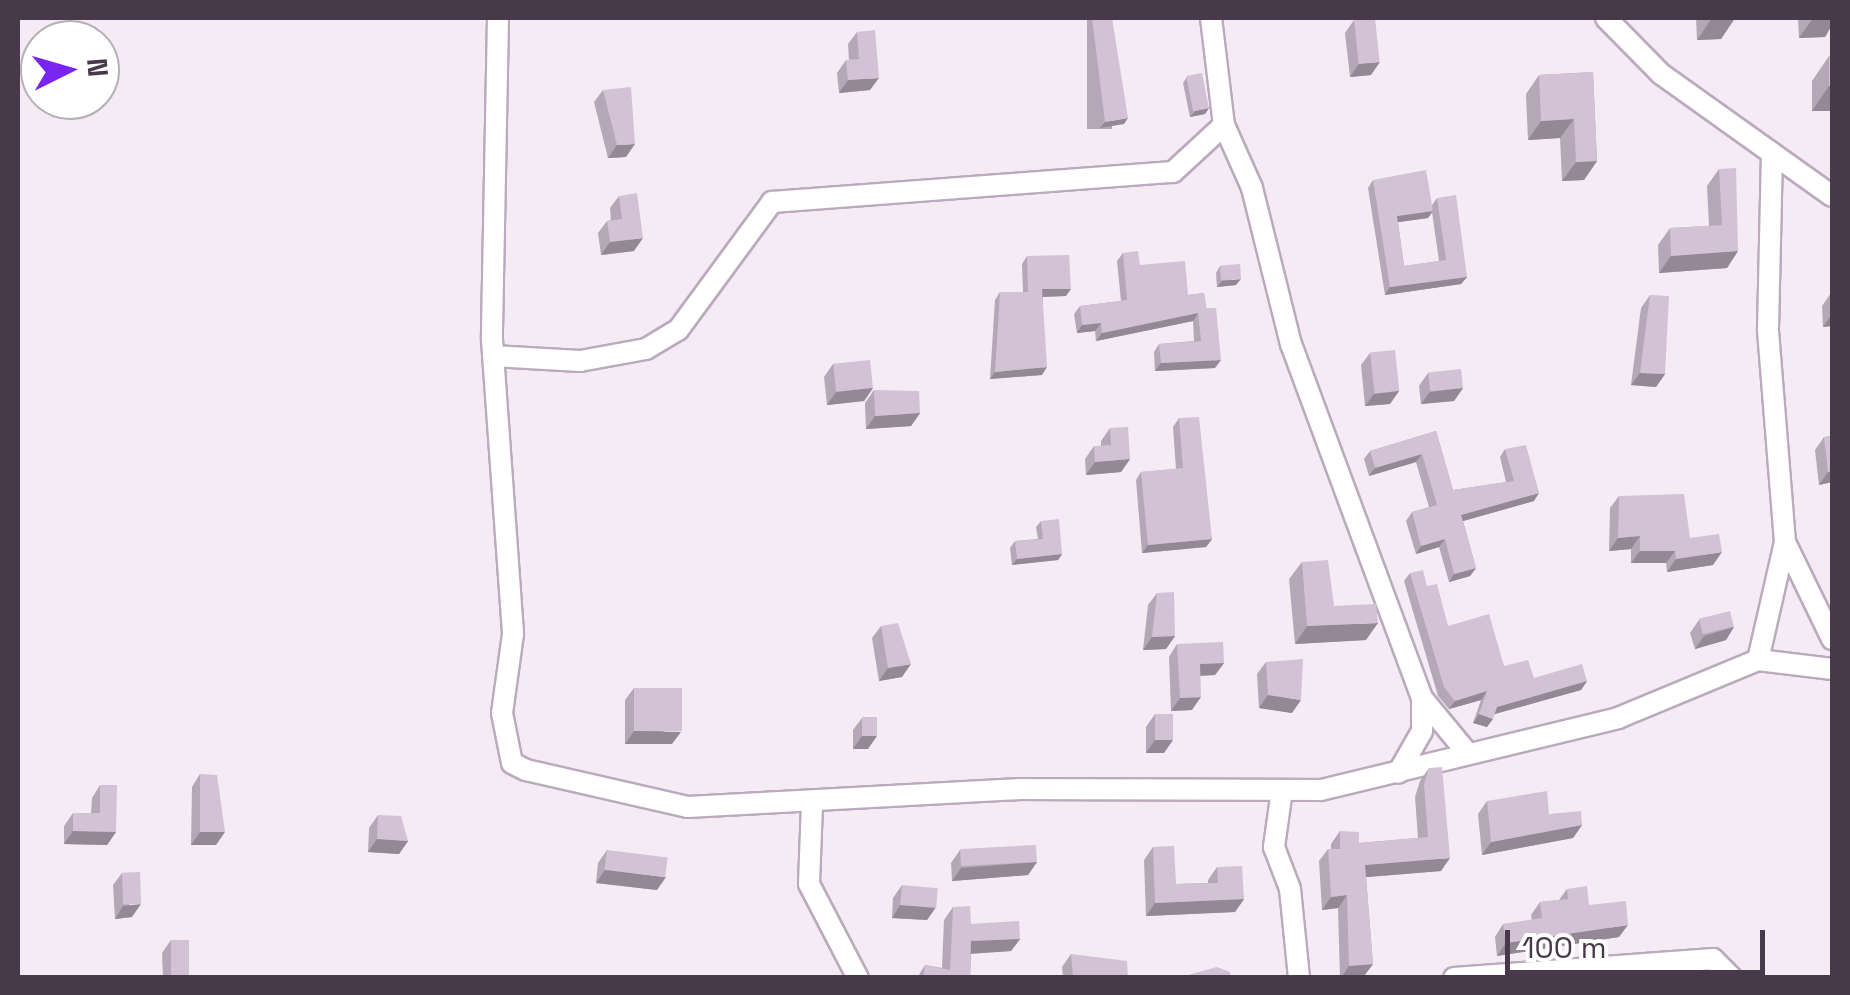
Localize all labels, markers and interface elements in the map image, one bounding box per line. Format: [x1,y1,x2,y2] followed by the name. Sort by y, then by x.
[20,20,120,120] north arrow
[79,57,117,78] text: N
[1510,910,1770,972] scale bar
[1522,928,1607,967] text: 100 m

